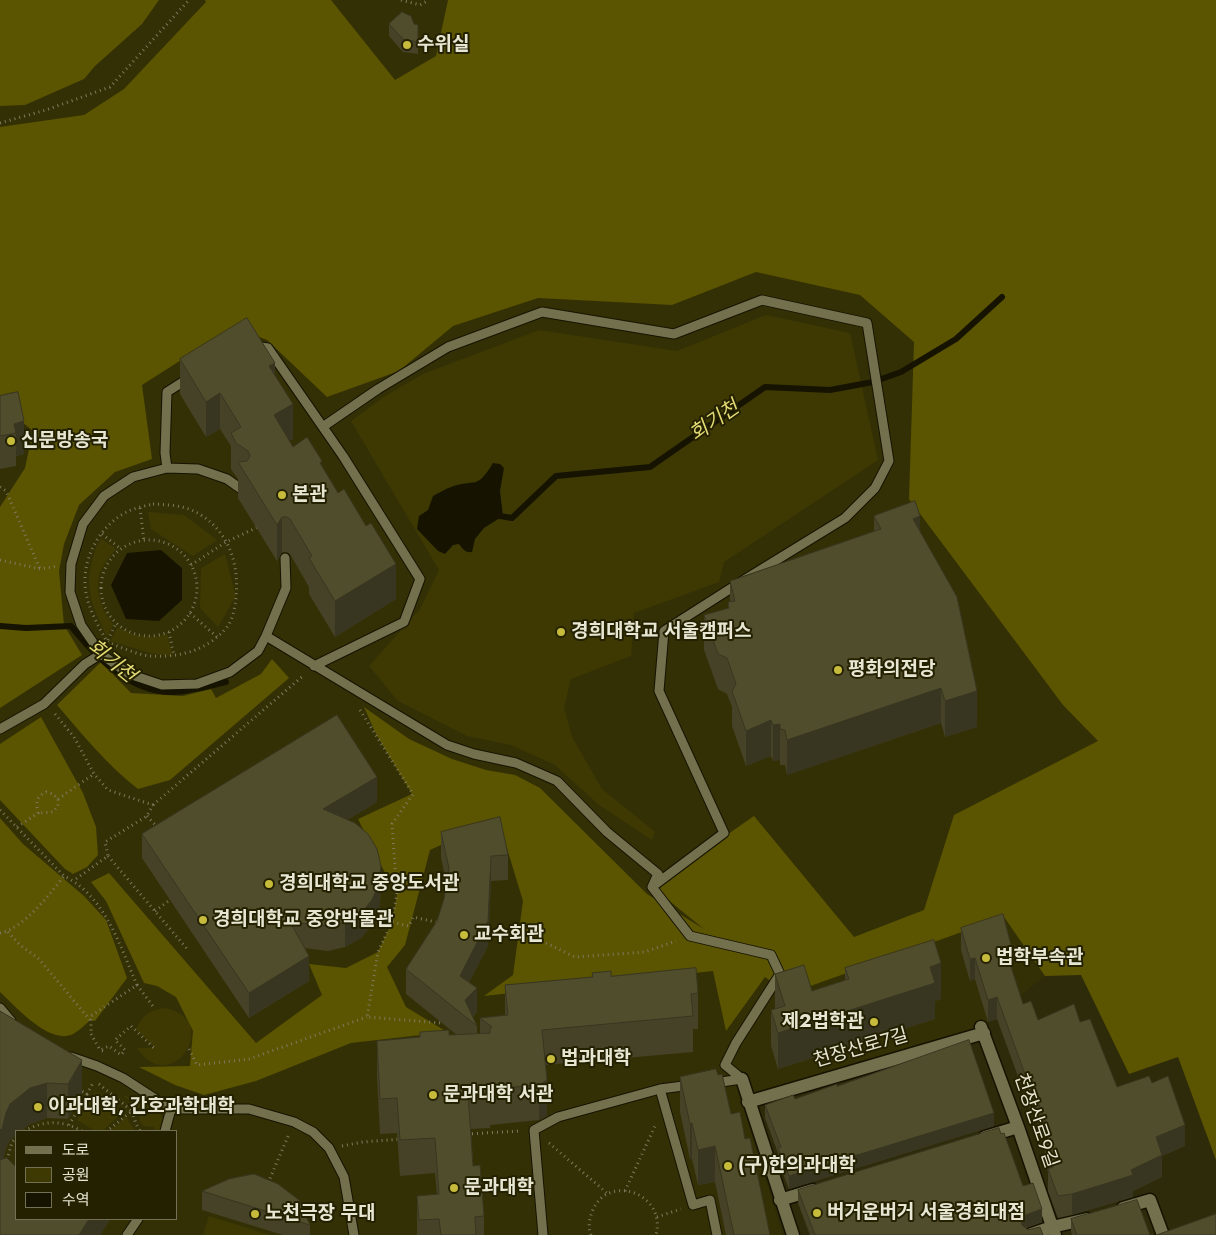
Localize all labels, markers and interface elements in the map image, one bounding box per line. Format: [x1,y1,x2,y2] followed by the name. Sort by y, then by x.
[417,34,469,56] place label: 수위실
[401,39,413,51] marker: 수위실
[686,396,744,448] water label: 회기천
[21,430,108,452] place label: 신문방송국
[5,435,17,447] marker: 신문방송국
[292,484,327,506] place label: 본관
[276,489,288,501] marker: 본관
[571,621,751,643] place label: 경희대학교 서울캠퍼스
[555,626,567,638] marker: 경희대학교 서울캠퍼스
[82,635,140,689] water label: 회기천
[848,659,935,681] place label: 평화의전당
[832,664,844,676] marker: 평화의전당
[279,873,459,895] place label: 경희대학교 중앙도서관
[263,878,275,890] marker: 경희대학교 중앙도서관
[213,909,393,931] place label: 경희대학교 중앙박물관
[197,914,209,926] marker: 경희대학교 중앙박물관
[474,924,544,946] place label: 교수회관
[458,929,470,941] marker: 교수회관
[996,947,1083,969] place label: 법학부속관
[980,952,992,964] marker: 법학부속관
[782,1011,864,1033] place label: 제2법학관
[868,1016,880,1028] marker: 제2법학관
[811,1025,911,1073] street label: 천장산로7길
[561,1048,631,1070] place label: 법과대학
[545,1053,557,1065] marker: 법과대학
[1008,1071,1062,1171] street label: 천장산로9길
[443,1084,554,1106] place label: 문과대학 서관
[427,1089,439,1101] marker: 문과대학 서관
[48,1096,235,1118] place label: 이과대학, 간호과학대학
[32,1101,44,1113] marker: 이과대학, 간호과학대학
[15,1130,178,1220] legend
[62,1139,90,1161] text: 도로
[738,1155,856,1177] place label: (구)한의과대학
[722,1160,734,1172] marker: (구)한의과대학
[62,1164,90,1186] text: 공원
[464,1177,534,1199] place label: 문과대학
[448,1182,460,1194] marker: 문과대학
[62,1189,90,1211] text: 수역
[827,1202,1025,1224] place label: 버거운버거 서울경희대점
[265,1203,376,1225] place label: 노천극장 무대
[811,1207,823,1219] marker: 버거운버거 서울경희대점
[249,1208,261,1220] marker: 노천극장 무대

